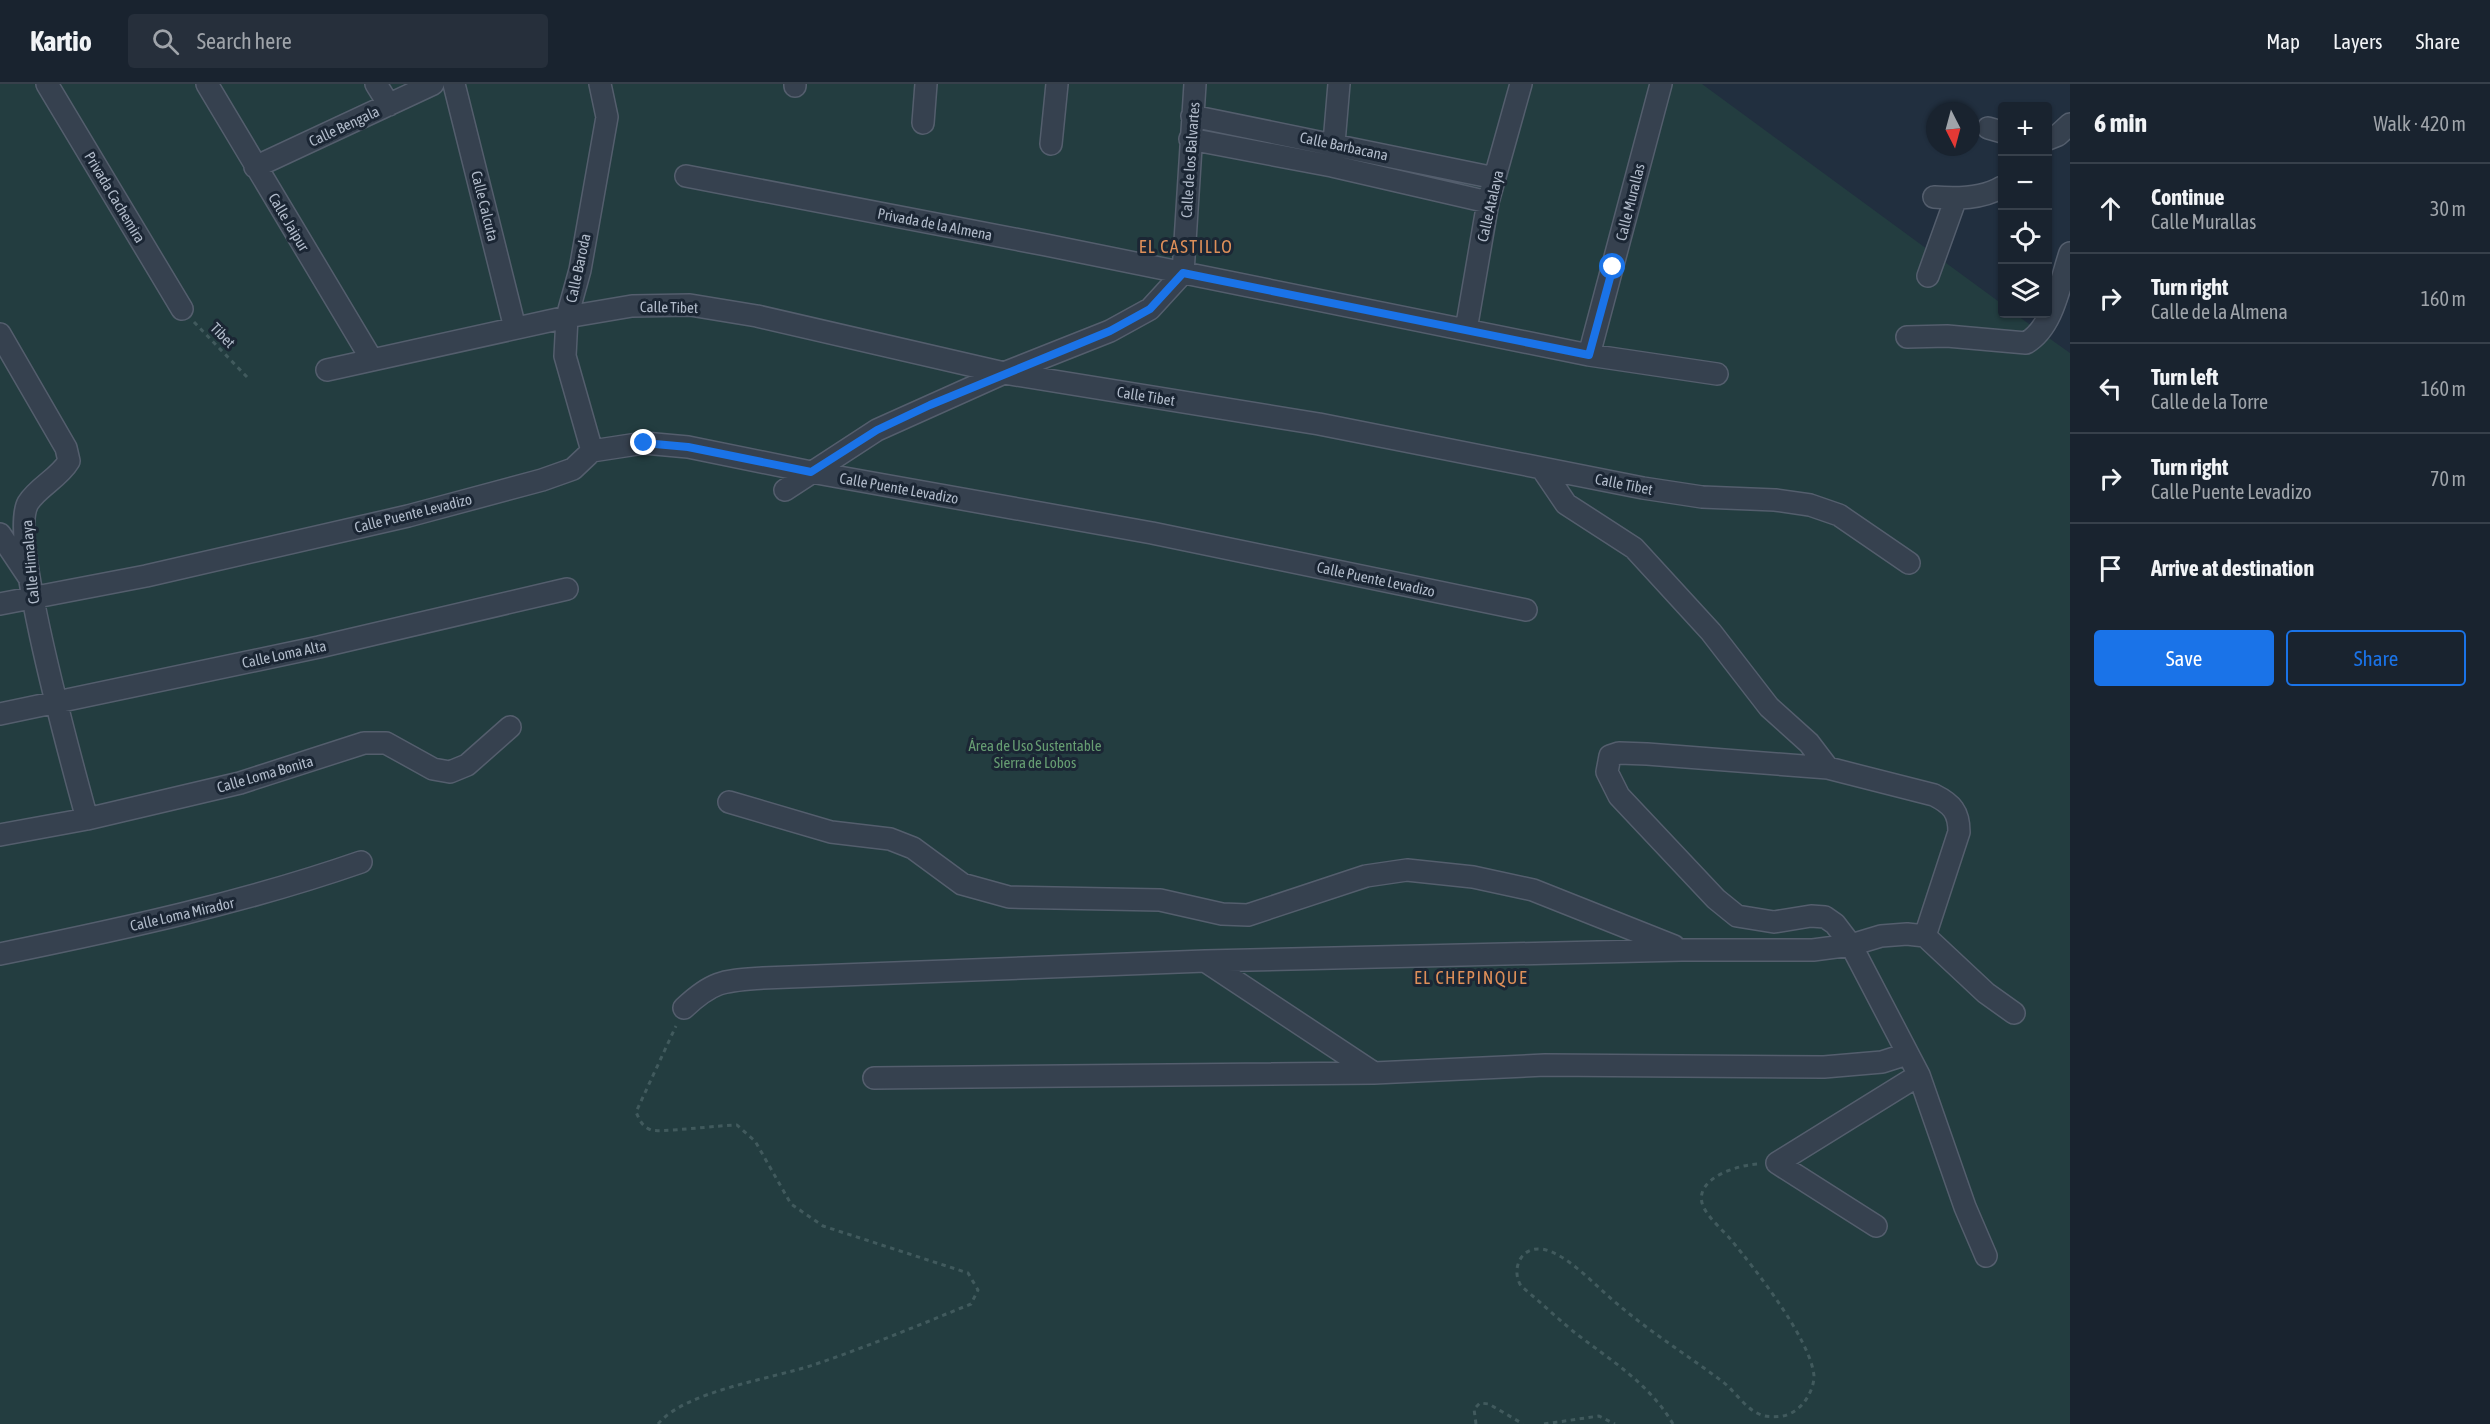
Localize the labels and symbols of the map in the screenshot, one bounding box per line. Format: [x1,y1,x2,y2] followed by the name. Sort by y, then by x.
[306,102,382,150] street label: Calle Bengala
[1177,102,1203,218] street label: Calle de los Balvartes
[1926,102,1980,156] north arrow
[1298,128,1390,164] street label: Calle Barbacana
[81,148,149,246] street label: Privada Cachemira
[1612,162,1648,242] street label: Calle Murallas
[468,169,502,243] street label: Calle Calcuta
[1474,169,1506,243] street label: Calle Atalaya
[265,190,313,254] street label: Calle Jaipur
[876,205,994,243] street label: Privada de la Almena
[562,232,594,304] street label: Calle Baroda
[1139,236,1233,257] district label: EL CASTILLO
[1599,253,1625,279] route start
[640,298,698,316] street label: Calle Tibet
[207,319,239,351] street label: Tibet
[1116,383,1176,409] street label: Calle Tibet
[630,429,656,455] route end
[838,469,960,507] street label: Calle Puente Levadizo
[1594,470,1654,498] street label: Calle Tibet
[353,490,473,536] street label: Calle Puente Levadizo
[18,519,42,605] street label: Calle Himalaya
[1315,558,1437,600] street label: Calle Puente Levadizo
[240,637,328,671] street label: Calle Loma Alta
[969,737,1102,771] park label: Área de Uso Sustentable Sierra de Lobos
[215,752,315,796] street label: Calle Loma Bonita
[128,894,236,934] street label: Calle Loma Mirador
[1414,967,1528,988] district label: EL CHEPINQUE

